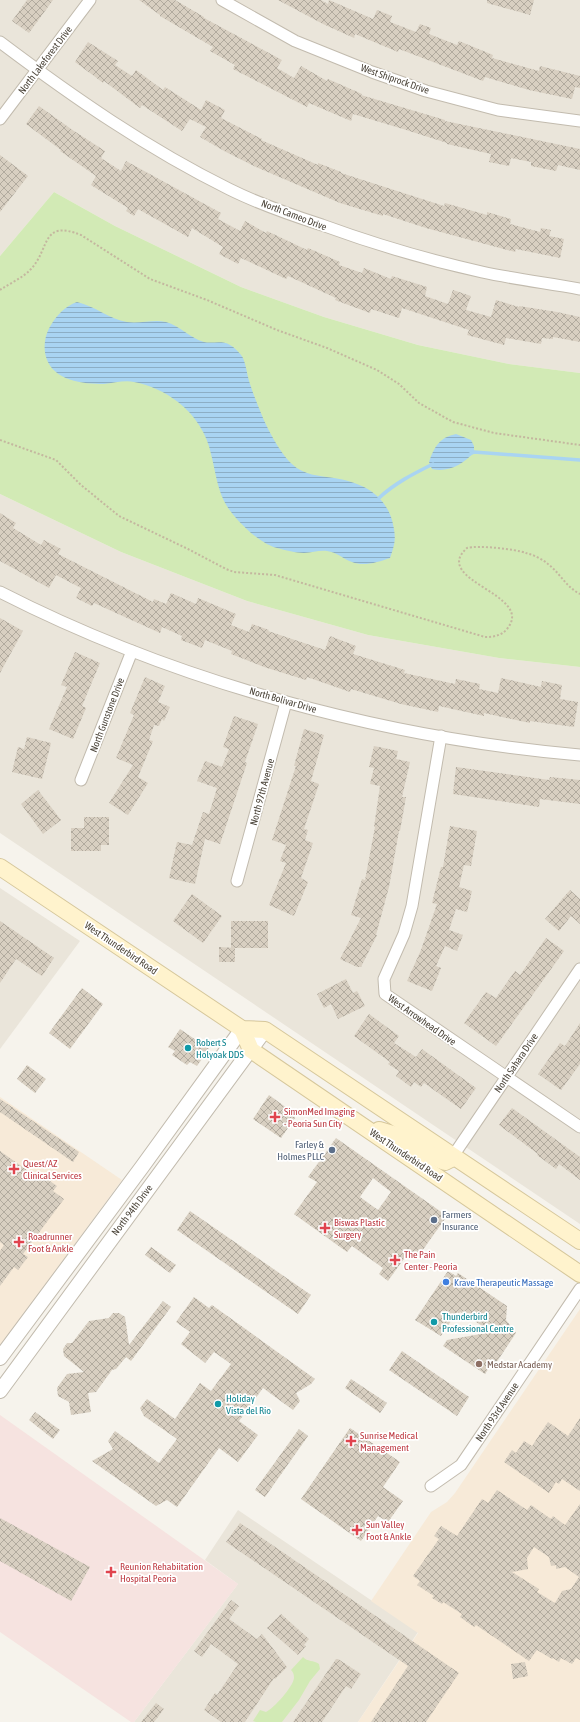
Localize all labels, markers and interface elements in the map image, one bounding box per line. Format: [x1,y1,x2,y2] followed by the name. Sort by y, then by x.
[16,24,74,96] street label: North Lakeforest Drive
[359,62,431,96] street label: West Shiprock Drive
[260,198,329,233] street label: North Cameo Drive
[88,676,126,754] street label: North Gunstone Drive
[248,685,318,715] street label: North Bolivar Drive
[248,757,276,827] street label: North 97th Avenue
[83,920,160,977] street label: West Thunderbird Road
[386,992,458,1048] street label: West Arrowhead Drive
[492,1031,540,1095] street label: North Sahara Drive
[196,1037,244,1060] place label: Robert S Holyoak DDS
[183,1043,193,1053] marker: Robert S Holyoak DDS
[284,1106,355,1129] place label: SimonMed Imaging - Peoria Sun City
[269,1111,281,1123] marker: SimonMed Imaging - Peoria Sun City
[368,1127,445,1184] street label: West Thunderbird Road
[277,1139,325,1162] place label: Farley & Holmes PLLC
[327,1145,337,1155] marker: Farley & Holmes PLLC
[23,1158,82,1181] place label: Quest/AZ Clinical Services
[8,1163,20,1175] marker: Quest/AZ Clinical Services
[109,1182,155,1237] street label: North 94th Drive
[442,1209,479,1232] place label: Farmers Insurance
[429,1215,439,1225] marker: Farmers Insurance
[334,1217,385,1240] place label: Biswas Plastic Surgery
[319,1222,331,1234] marker: Biswas Plastic Surgery
[28,1231,74,1254] place label: Roadrunner Foot & Ankle
[13,1236,25,1248] marker: Roadrunner Foot & Ankle
[404,1249,458,1272] place label: The Pain Center - Peoria
[389,1254,401,1266] marker: The Pain Center - Peoria
[441,1277,451,1287] marker: Krave Therapeutic Massage
[454,1277,554,1288] place label: Krave Therapeutic Massage
[442,1311,514,1334] place label: Thunderbird Professional Centre
[429,1317,439,1327] marker: Thunderbird Professional Centre
[474,1359,484,1369] marker: Medstar Academy
[487,1359,552,1370] place label: Medstar Academy
[473,1380,521,1444] street label: North 93rd Avenue
[226,1393,271,1416] place label: Holiday Vista del Rio
[213,1399,223,1409] marker: Holiday Vista del Rio
[360,1430,418,1453] place label: Sunrise Medical Management
[345,1435,357,1447] marker: Sunrise Medical Management
[366,1519,412,1542] place label: Sun Valley Foot & Ankle
[351,1524,363,1536] marker: Sun Valley Foot & Ankle
[120,1561,203,1584] place label: Reunion Rehabiitation Hospital Peoria
[105,1566,117,1578] marker: Reunion Rehabiitation Hospital Peoria

